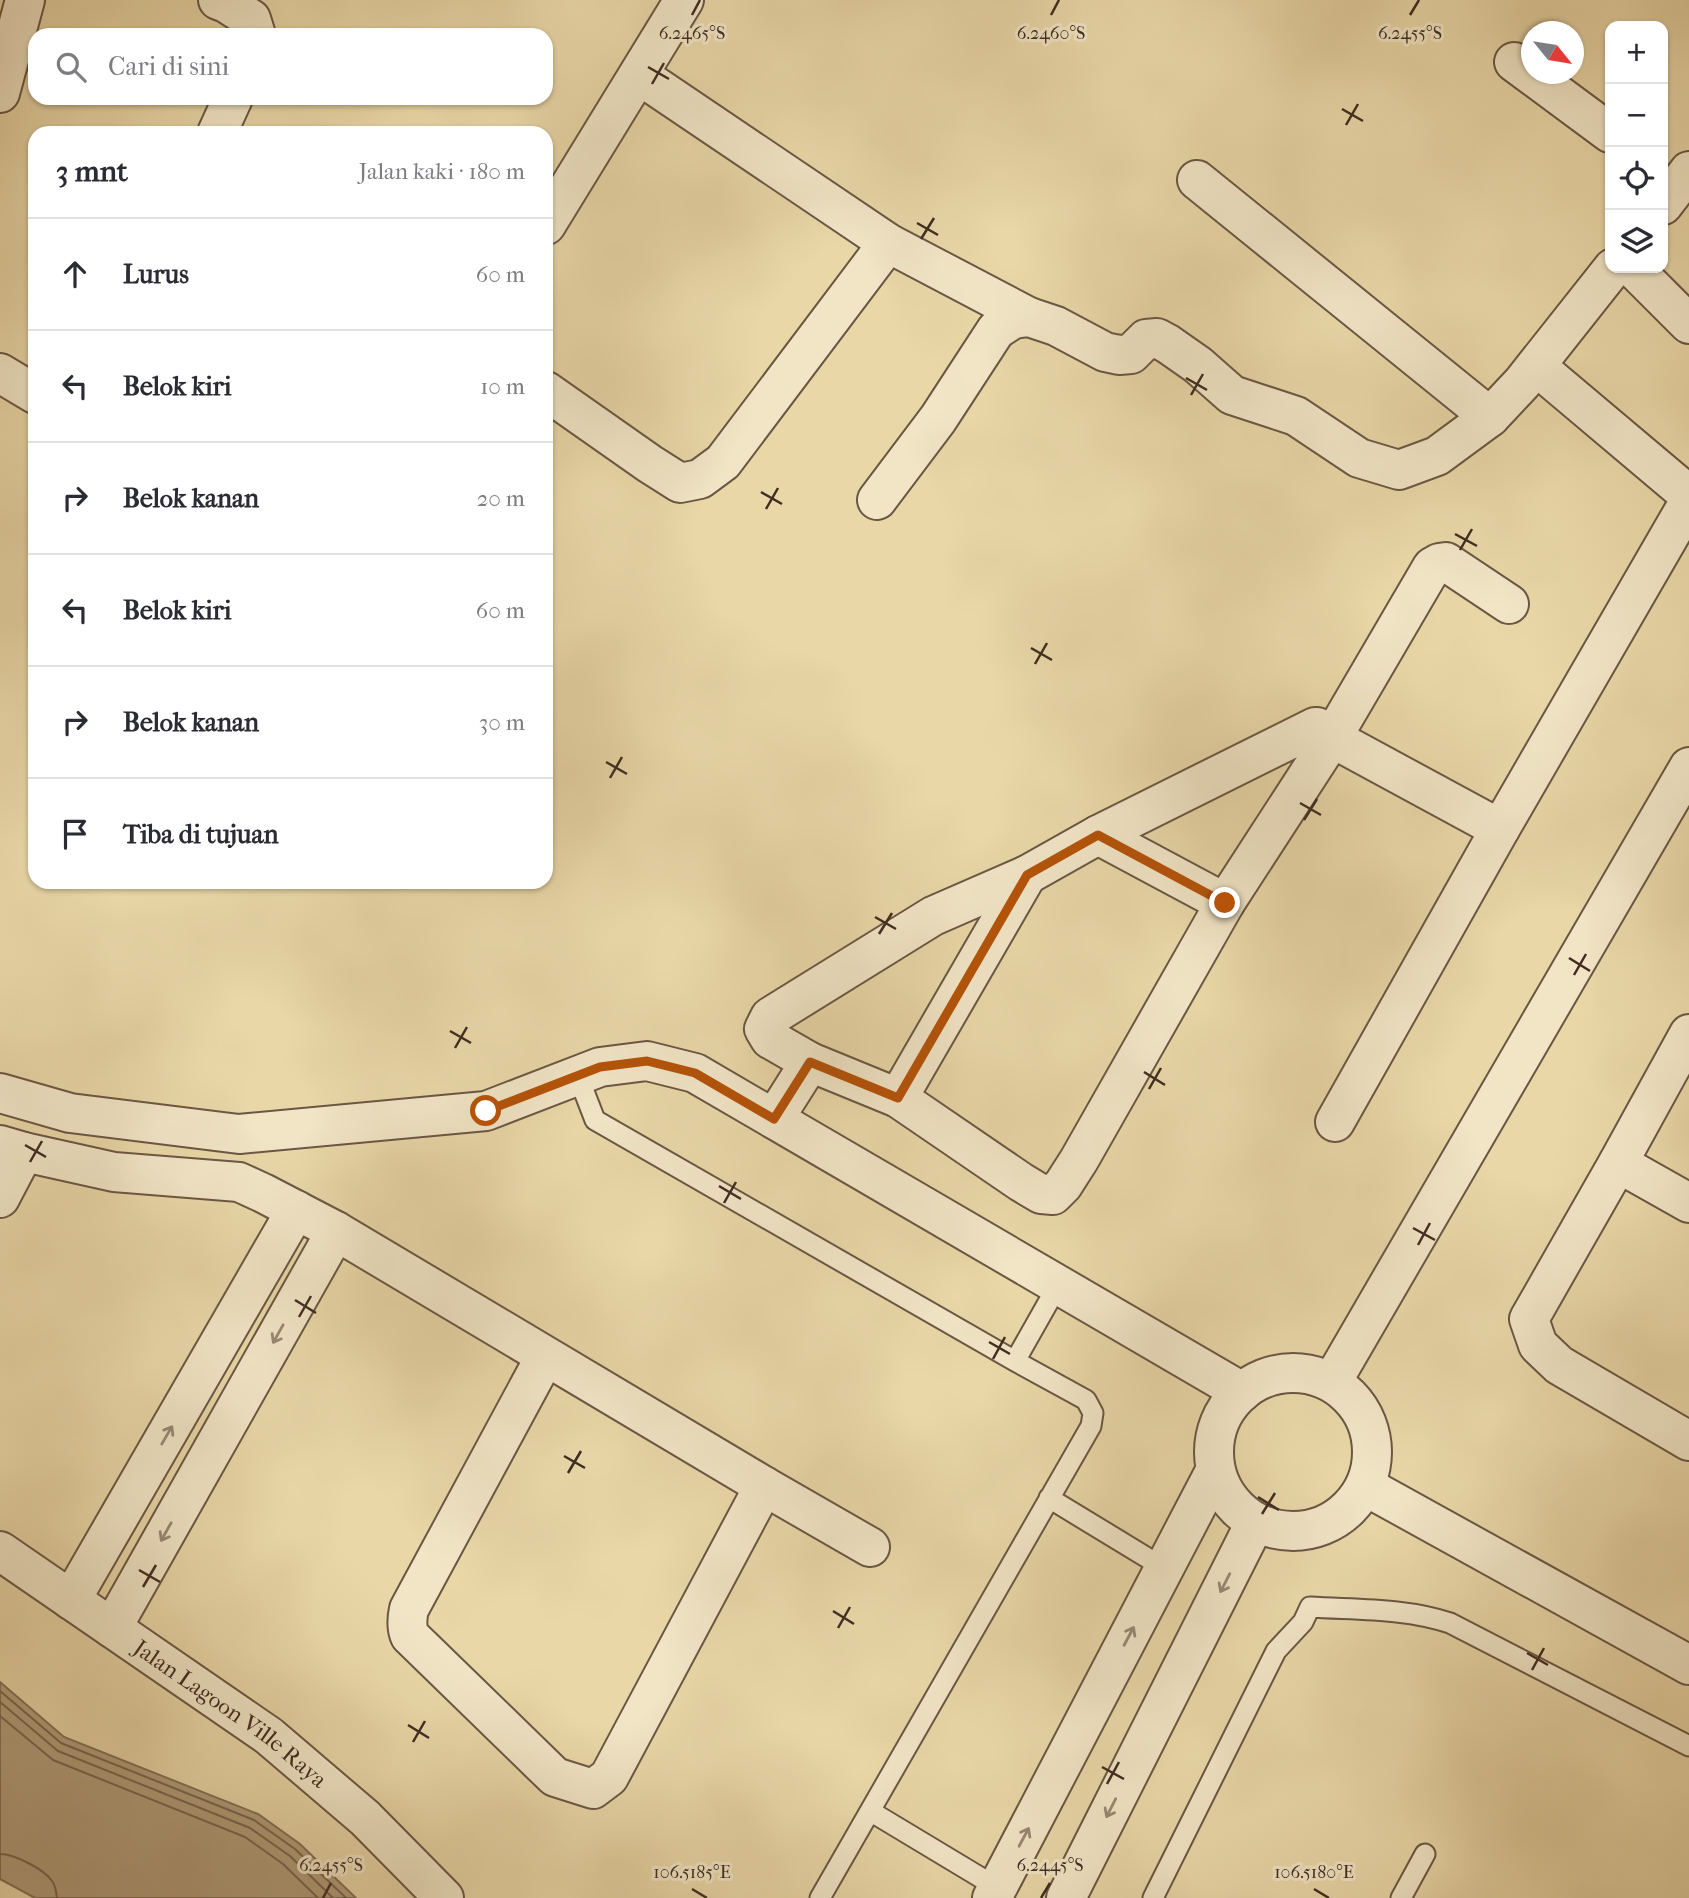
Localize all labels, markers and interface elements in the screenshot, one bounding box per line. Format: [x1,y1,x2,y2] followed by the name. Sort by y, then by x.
[1521,21,1584,84] north arrow
[1605,21,1668,273] map controls
[1605,21,1668,84] button: +
[659,23,725,44] text: 6.2465°S
[1017,23,1085,44] text: 6.2460°S
[1378,23,1442,44] text: 6.2455°S
[28,28,553,105] search box
[52,48,90,86] icon: search
[108,51,229,82] text: Cari di sini
[1605,84,1668,147] button: −
[1605,147,1668,210] button: locate
[56,154,128,189] text: 3 mnt
[359,158,525,185] text: Jalan kaki · 180 m
[1605,210,1668,273] button: layers
[56,255,94,293] icon: ahead
[123,259,189,290] text: Lurus
[476,261,525,288] text: 60 m
[56,367,94,405] icon: left
[123,371,231,402] text: Belok kiri
[480,373,525,400] text: 10 m
[56,479,94,517] icon: right
[123,483,259,514] text: Belok kanan
[476,485,525,512] text: 20 m
[56,591,94,629] icon: left
[123,595,231,626] text: Belok kiri
[476,597,525,624] text: 60 m
[56,703,94,741] icon: right
[123,707,259,738] text: Belok kanan
[479,709,525,736] text: 30 m
[56,815,94,853] icon: arrive
[123,819,279,850] text: Tiba di tujuan
[1209,887,1240,918] route end
[470,1095,501,1126] route start
[271,1323,285,1343] one-way arrow
[160,1425,174,1445] one-way arrow
[159,1521,172,1542] one-way arrow
[1217,1573,1231,1593] one-way arrow
[1123,1626,1137,1647] one-way arrow
[127,1633,333,1793] street label: Jalan Lagoon Ville Raya
[1103,1797,1117,1818] one-way arrow
[1017,1828,1031,1848] one-way arrow
[299,1855,363,1876] text: 6.2455°S
[1017,1855,1084,1876] text: 6.2445°S
[653,1862,731,1883] text: 106.5185°E
[1274,1862,1354,1883] text: 106.5180°E

